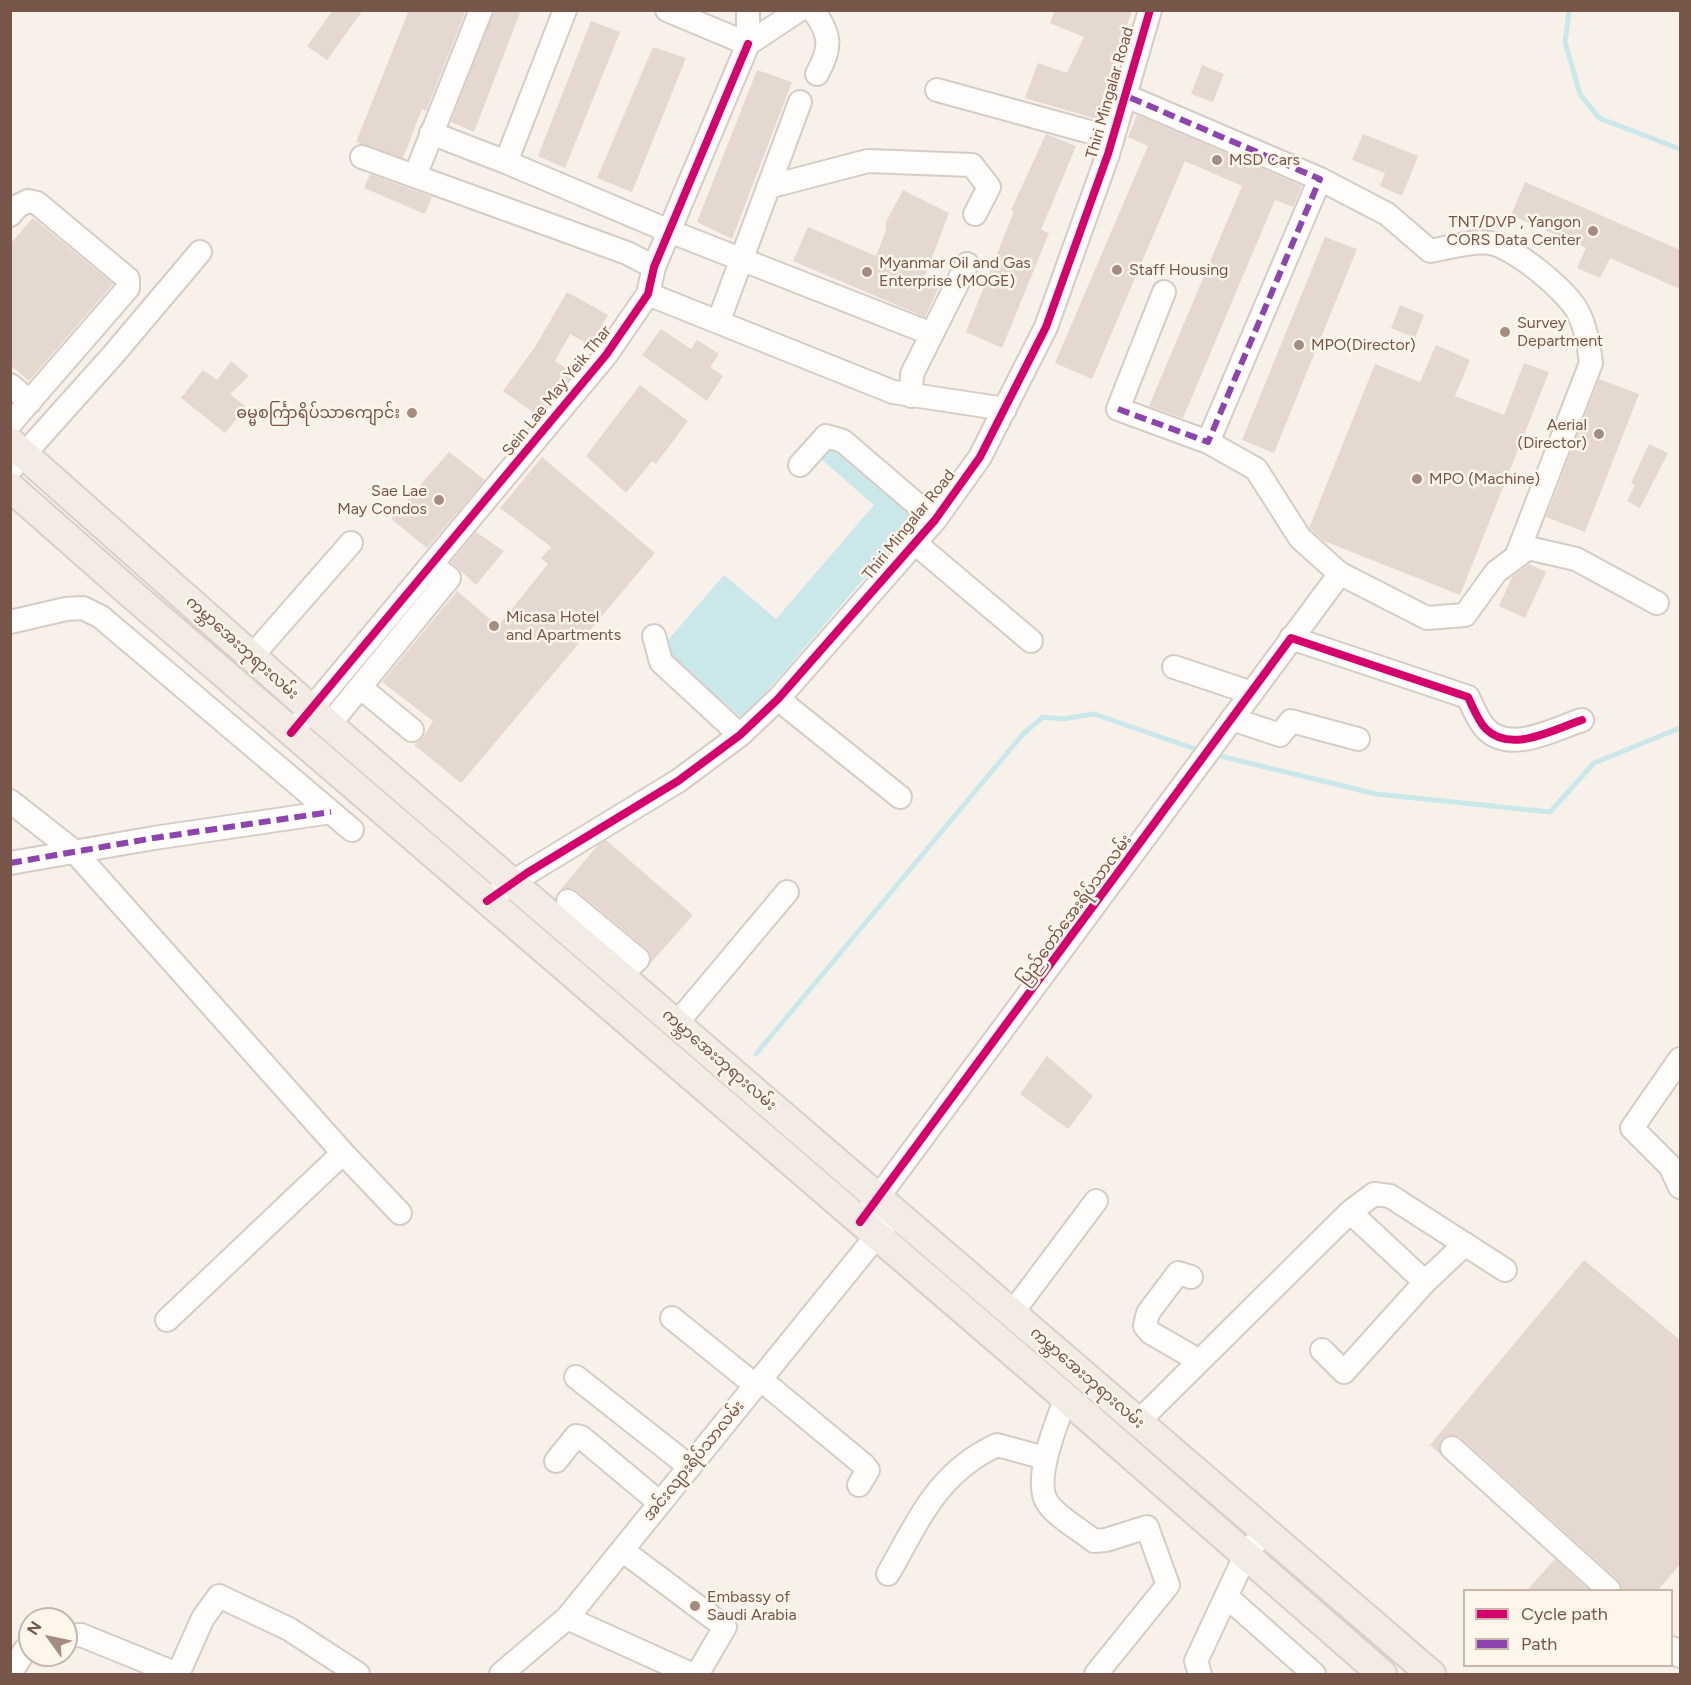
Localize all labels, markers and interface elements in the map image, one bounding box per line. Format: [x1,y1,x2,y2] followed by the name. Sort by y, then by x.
[1082,25,1138,161] street label: Thiri Mingalar Road
[1229,150,1300,170] place label: MSD Cars
[1210,153,1224,167] marker: MSD Cars
[1447,212,1581,250] place label: TNT/DVP , Yangon CORS Data Center
[1586,224,1600,238] marker: TNT/DVP , Yangon CORS Data Center
[879,253,1031,291] place label: Myanmar Oil and Gas Enterprise (MOGE)
[1129,260,1228,280] place label: Staff Housing
[1110,263,1124,277] marker: Staff Housing
[860,265,874,279] marker: Myanmar Oil and Gas Enterprise (MOGE)
[1517,313,1603,351] place label: Survey Department
[498,322,616,460] street label: Sein Lae May Yeik Thar
[1498,325,1512,339] marker: Survey Department
[1311,335,1416,355] place label: MPO(Director)
[1292,338,1306,352] marker: MPO(Director)
[236,403,400,423] place label: ဓမ္မစင်္ကြာရိပ်သာကျောင်း
[405,406,419,420] marker: ဓမ္မစင်္ကြာရိပ်သာကျောင်း
[1518,415,1587,453] place label: Aerial (Director)
[1592,427,1606,441] marker: Aerial (Director)
[859,466,959,584] street label: Thiri Mingalar Road
[1429,469,1540,489] place label: MPO (Machine)
[1410,472,1424,486] marker: MPO (Machine)
[337,481,427,519] place label: Sae Lae May Condos
[432,493,446,507] marker: Sae Lae May Condos
[182,592,302,704] street label: ကမ္ဘာအေးဘုရားလမ်း
[506,607,621,645] place label: Micasa Hotel and Apartments
[487,619,501,633] marker: Micasa Hotel and Apartments
[1014,831,1136,989] street label: ပြည်တော်အေးရိပ်သာလမ်း
[658,1005,780,1115] street label: ကမ္ဘာအေးဘုရားလမ်း
[1026,1323,1148,1433] street label: ကမ္ဘာအေးဘုရားလမ်း
[640,1397,748,1525] street label: အင်းလျားရိပ်သာလမ်း
[707,1587,797,1625] place label: Embassy of Saudi Arabia
[1463,1589,1673,1667] legend
[688,1599,702,1613] marker: Embassy of Saudi Arabia
[1521,1603,1608,1625] text: Cycle path
[18,1607,78,1667] north arrow
[23,1618,45,1638] text: N
[1521,1633,1557,1655] text: Path

